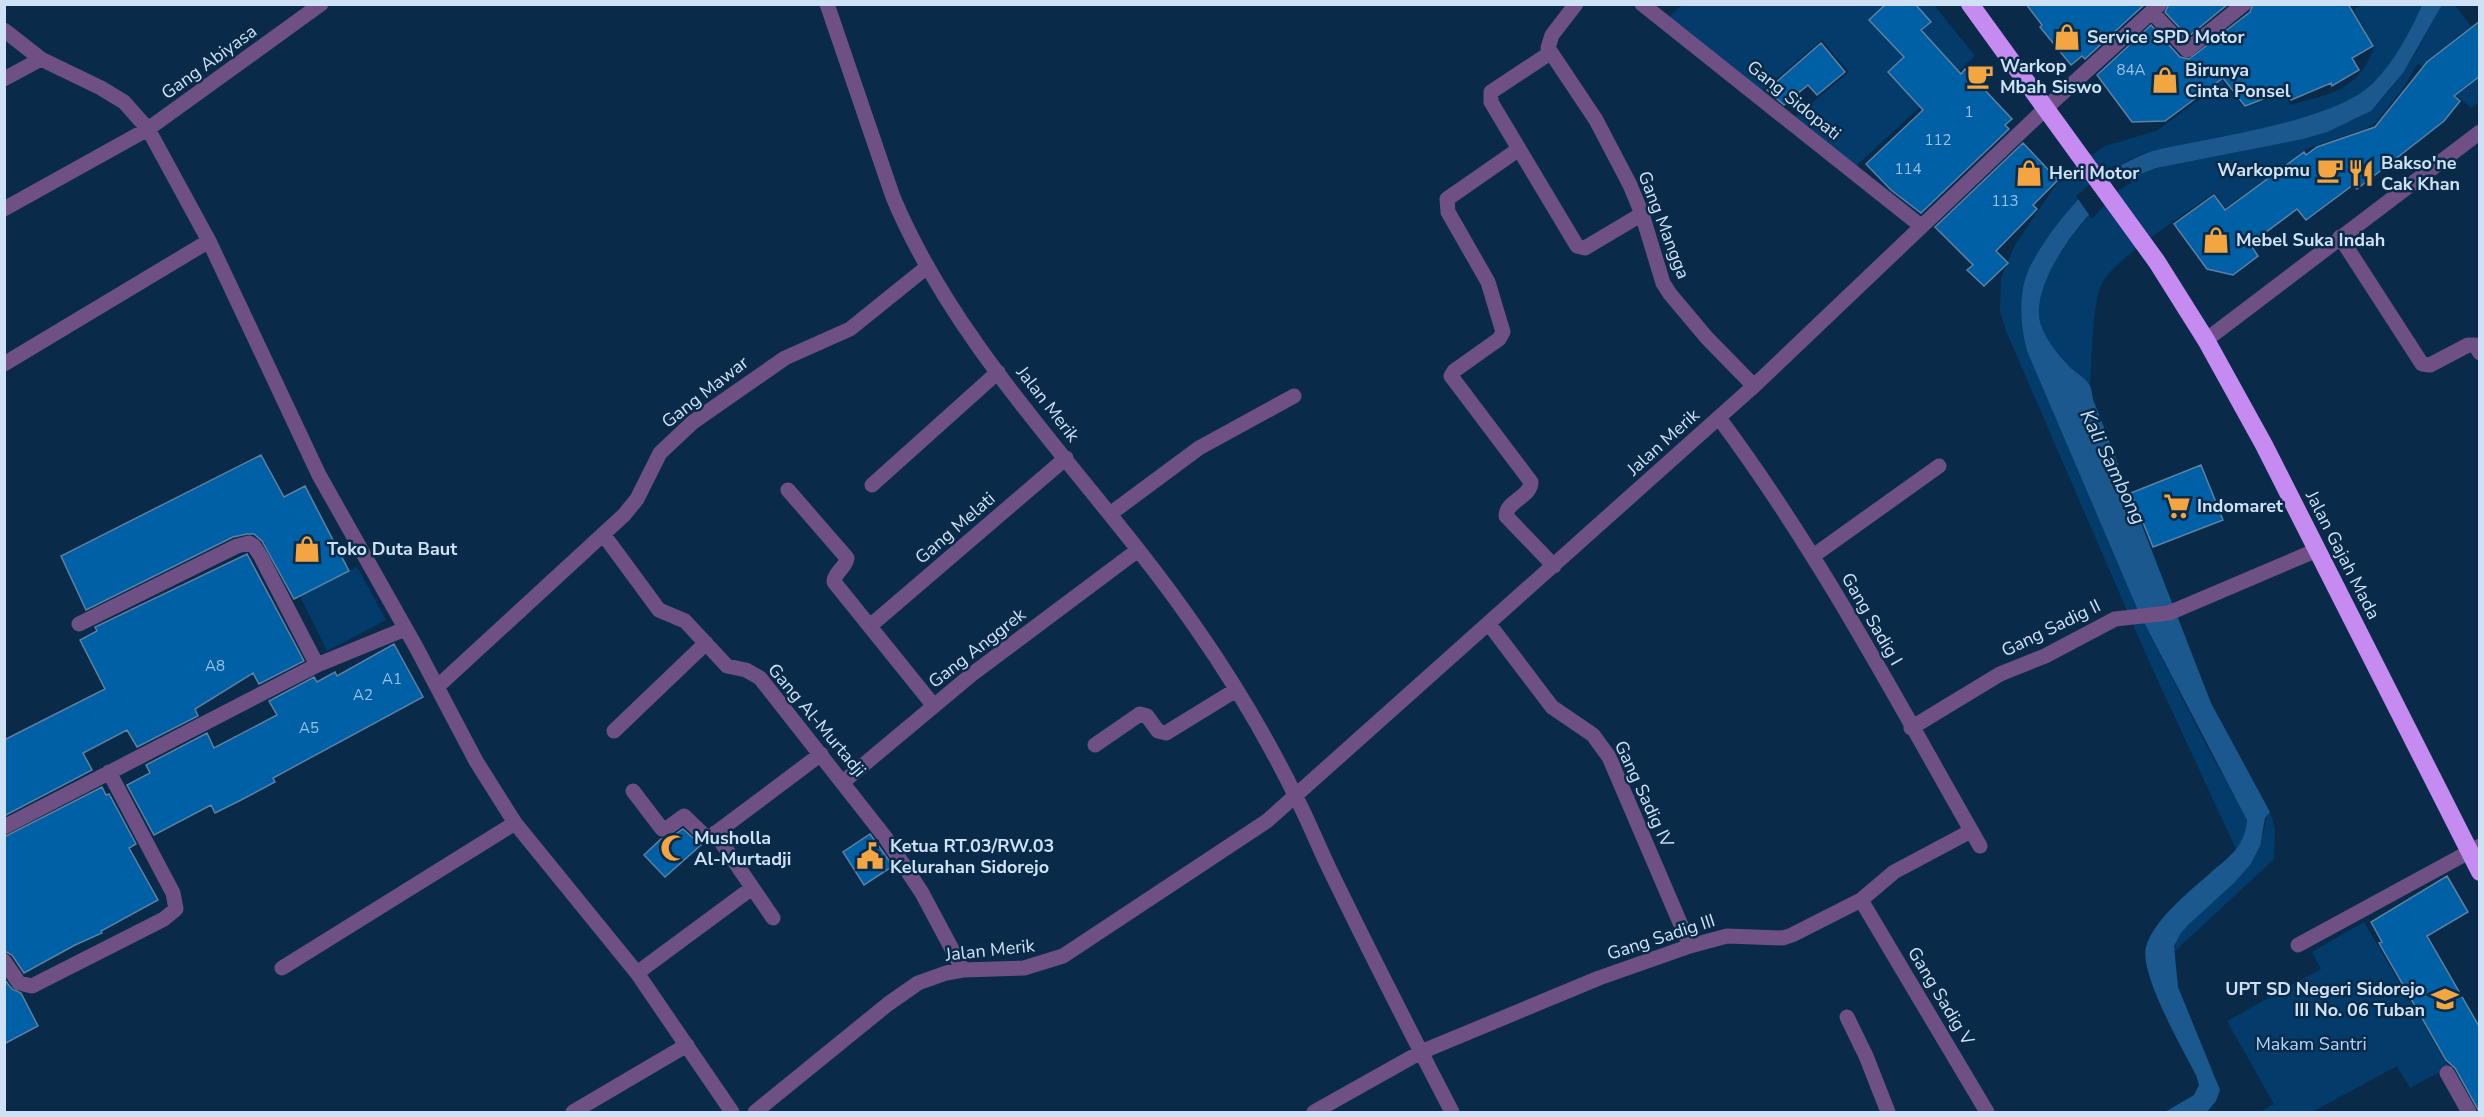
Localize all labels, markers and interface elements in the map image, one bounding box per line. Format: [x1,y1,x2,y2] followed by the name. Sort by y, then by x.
[156,19,262,105] street label: Gang Abiyasa
[2052,22,2082,52] shop icon: Service SPD Motor
[2087,25,2245,49] place label: Service SPD Motor
[2000,54,2102,99] place label: Warkop Mbah Siswo
[1742,55,1846,145] street label: Gang Sidopati
[2185,58,2291,103] place label: Birunya Cinta Ponsel
[2117,60,2146,80] house number: 84A
[1965,61,1995,91] cafe icon: Warkop Mbah Siswo
[2150,65,2180,95] shop icon: Birunya Cinta Ponsel
[1964,102,1974,122] house number: 1
[1924,130,1952,150] house number: 112
[2381,151,2460,196] place label: Bakso'ne Cak Khan
[2315,155,2345,185] cafe icon: Warkopmu
[2014,158,2044,188] shop icon: Heri Motor
[2217,158,2310,182] place label: Warkopmu
[2346,158,2376,188] restaurant icon: Bakso'ne Cak Khan
[1894,159,1922,179] house number: 114
[2049,161,2139,185] place label: Heri Motor
[1632,168,1696,282] street label: Gang Mangga
[1991,191,2019,211] house number: 113
[2201,225,2231,255] shop icon: Mebel Suka Indah
[2236,228,2385,252] place label: Mebel Suka Indah
[657,350,754,433] street label: Gang Mawar
[1010,360,1086,448] street label: Jalan Merik
[1621,402,1705,482] street label: Jalan Merik
[2074,405,2152,529] water label: Kali Sambong
[2300,486,2386,623] street label: Jalan Gajah Mada
[910,487,1000,569] street label: Gang Melati
[2162,491,2192,521] supermarket icon: Indomaret
[2197,494,2283,518] place label: Indomaret
[292,534,322,564] shop icon: Toko Duta Baut
[327,537,457,561] place label: Toko Duta Baut
[1836,568,1908,670] street label: Gang Sadig I
[1997,594,2105,662] street label: Gang Sadig II
[923,602,1031,694] street label: Gang Anggrek
[205,656,225,676] house number: A8
[762,658,872,782] street label: Gang Al-Murtadji
[382,669,402,689] house number: A1
[353,685,373,705] house number: A2
[299,718,319,738] house number: A5
[1609,737,1680,852] street label: Gang Sadig IV
[694,826,791,871] place label: Musholla Al-Murtadji
[659,833,689,863] mosque icon: Musholla Al-Murtadji
[890,834,1054,879] place label: Ketua RT.03/RW.03 Kelurahan Sidorejo
[855,841,885,871] public building icon: Ketua RT.03/RW.03 Kelurahan Sidorejo
[1604,908,1718,966] street label: Gang Sadig III
[943,933,1037,967] street label: Jalan Merik
[1902,942,1980,1050] street label: Gang Sadig V
[2225,977,2425,1022] place label: UPT SD Negeri Sidorejo III No. 06 Tuban
[2430,984,2460,1014] school or university icon: UPT SD Negeri Sidorejo III No. 06 Tuban
[2255,1032,2367,1056] park label: Makam Santri

